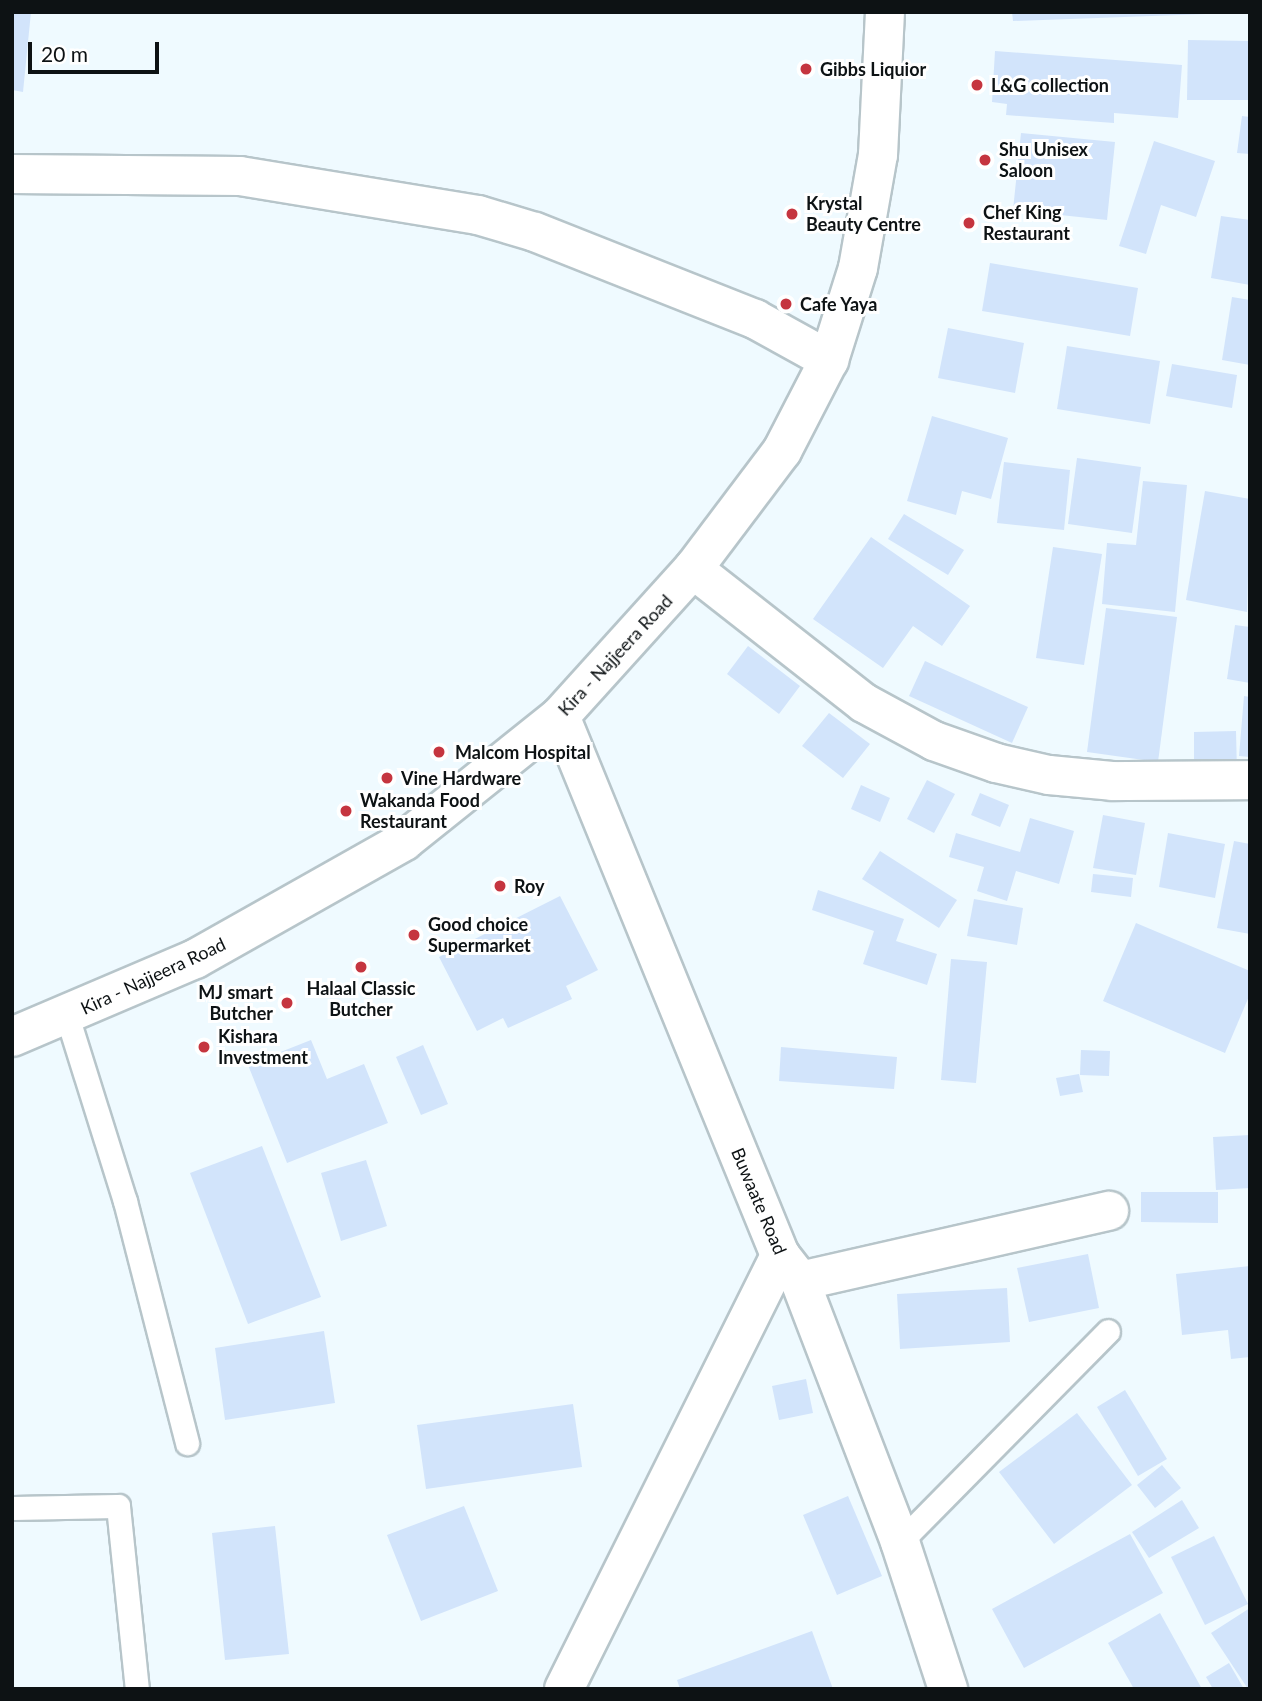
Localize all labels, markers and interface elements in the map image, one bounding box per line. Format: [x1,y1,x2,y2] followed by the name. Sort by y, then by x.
[32,28,163,72] scale bar
[41,41,88,66] text: 20 m
[820,58,926,80] place label: Gibbs Liquior
[798,61,814,77] marker: Gibbs Liquior
[991,74,1109,96] place label: L&G collection
[969,77,985,93] marker: L&G collection
[999,139,1088,182] place label: Shu Unisex Saloon
[977,152,993,168] marker: Shu Unisex Saloon
[806,193,921,235] place label: Krystal Beauty Centre
[983,202,1070,244] place label: Chef King Restaurant
[784,206,800,222] marker: Krystal Beauty Centre
[961,215,977,231] marker: Chef King Restaurant
[800,293,878,315] place label: Cafe Yaya
[778,296,794,312] marker: Cafe Yaya
[553,590,677,720] street label: Kira - Najjeera Road
[455,741,591,763] place label: Malcom Hospital
[429,742,449,762] marker: Malcom Hospital
[401,767,521,789] place label: Vine Hardware
[379,770,395,786] marker: Vine Hardware
[360,790,480,832] place label: Wakanda Food Restaurant
[338,803,354,819] marker: Wakanda Food Restaurant
[514,875,544,897] place label: Roy
[492,878,508,894] marker: Roy
[428,914,531,956] place label: Good choice Supermarket
[406,927,422,943] marker: Good choice Supermarket
[77,933,229,1019] street label: Kira - Najjeera Road
[353,959,369,975] marker: Halaal Classic Butcher
[307,978,415,1020] place label: Halaal Classic Butcher
[198,982,273,1024] place label: MJ smart Butcher
[279,995,295,1011] marker: MJ smart Butcher
[218,1026,308,1068] place label: Kishara Investment
[196,1039,212,1055] marker: Kishara Investment
[727,1144,791,1258] street label: Buwaate Road

